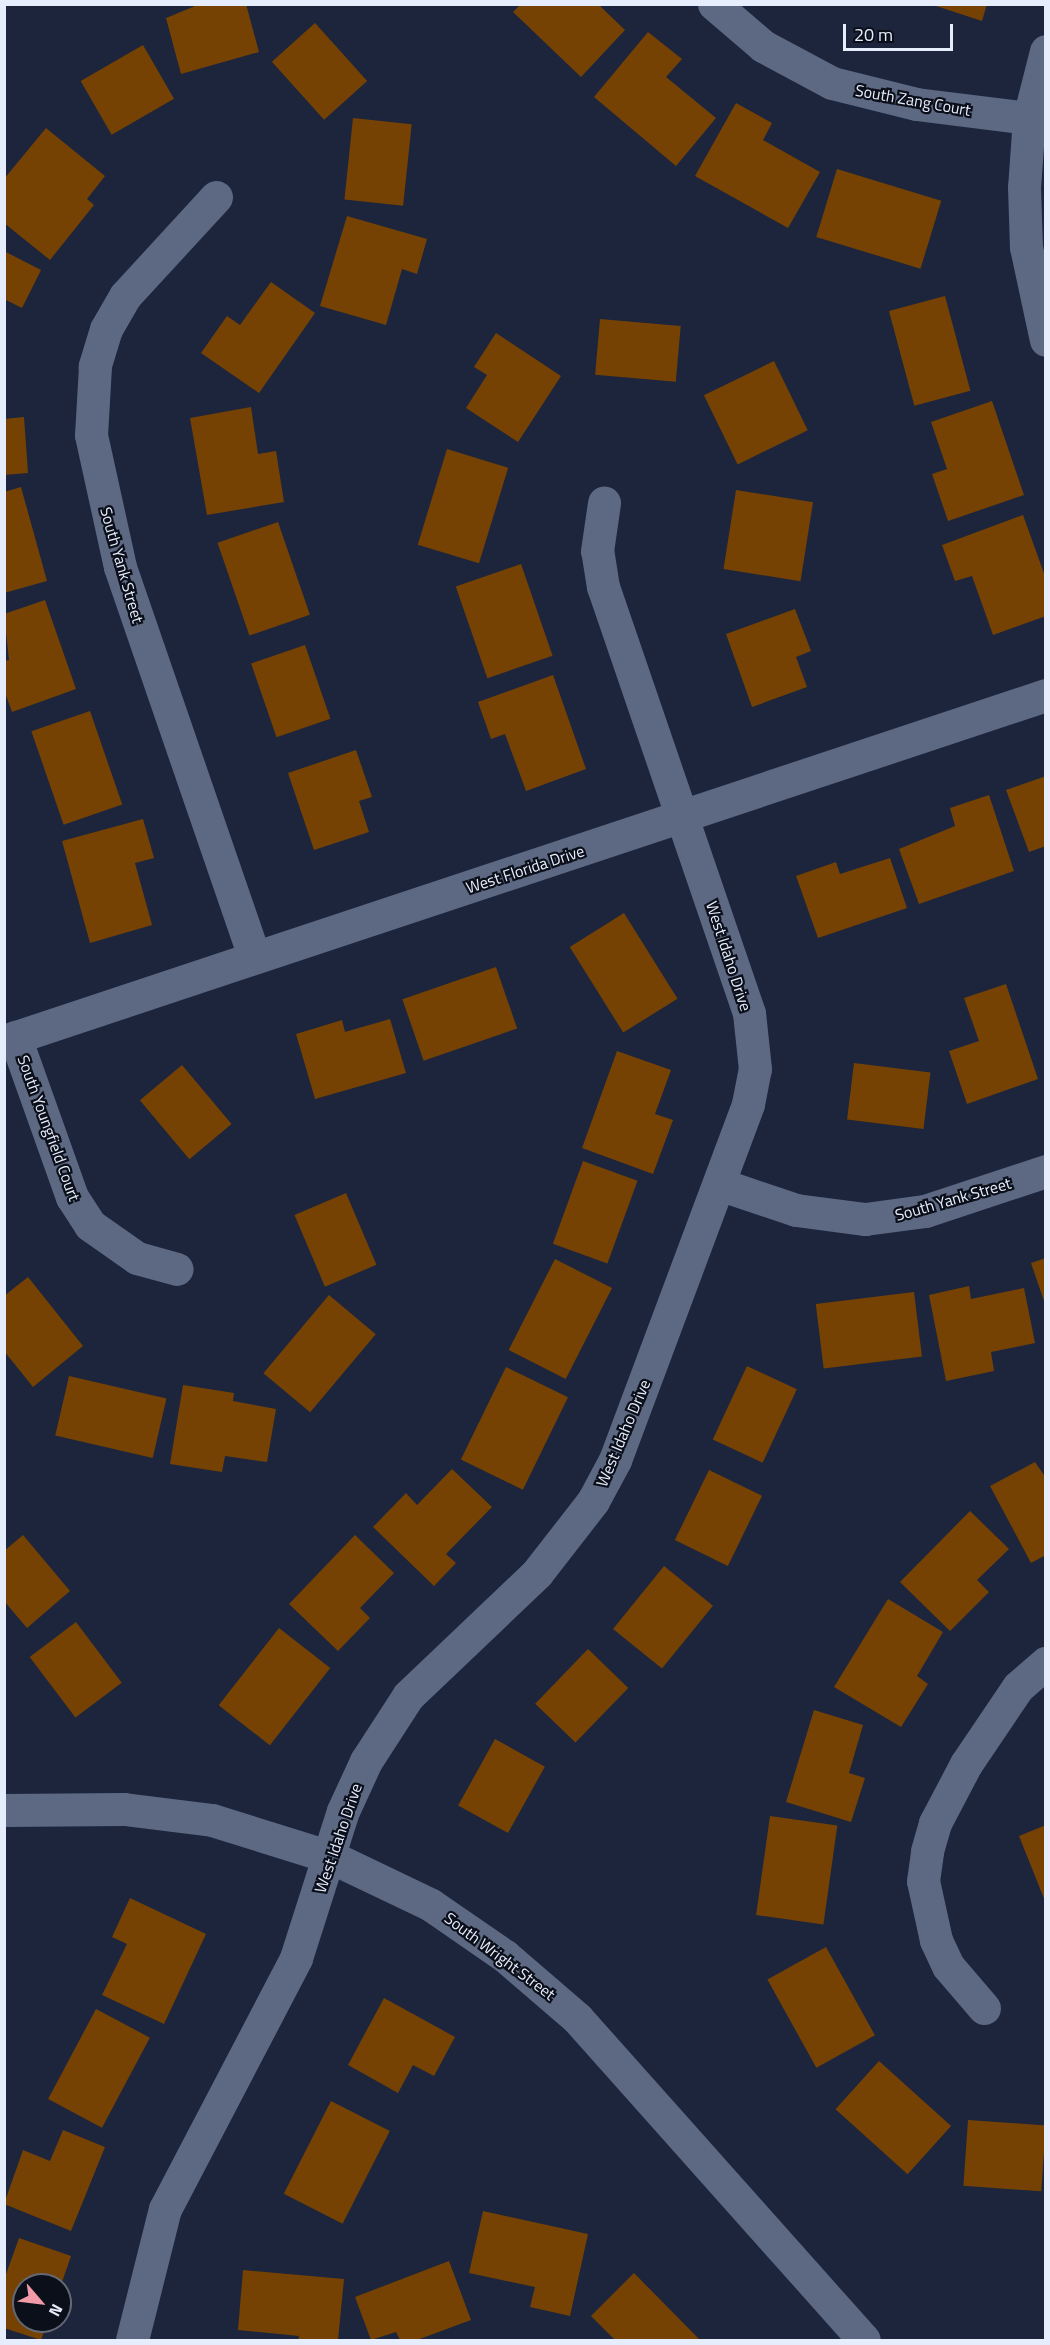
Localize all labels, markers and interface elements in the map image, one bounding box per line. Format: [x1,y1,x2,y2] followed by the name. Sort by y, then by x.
[846,12,956,50] scale bar
[854,21,893,48] text: 20 m
[854,80,972,120] street label: South Zang Court
[96,505,148,625] street label: South Yank Street
[463,841,587,897] street label: West Florida Drive
[702,899,756,1013] street label: West Idaho Drive
[14,1052,84,1204] street label: South Youngfield Court
[893,1173,1013,1225] street label: South Yank Street
[592,1377,654,1489] street label: West Idaho Drive
[310,1781,366,1895] street label: West Idaho Drive
[441,1908,559,2004] street label: South Wright Street
[12,2273,72,2333] north arrow
[43,2300,69,2321] text: N

